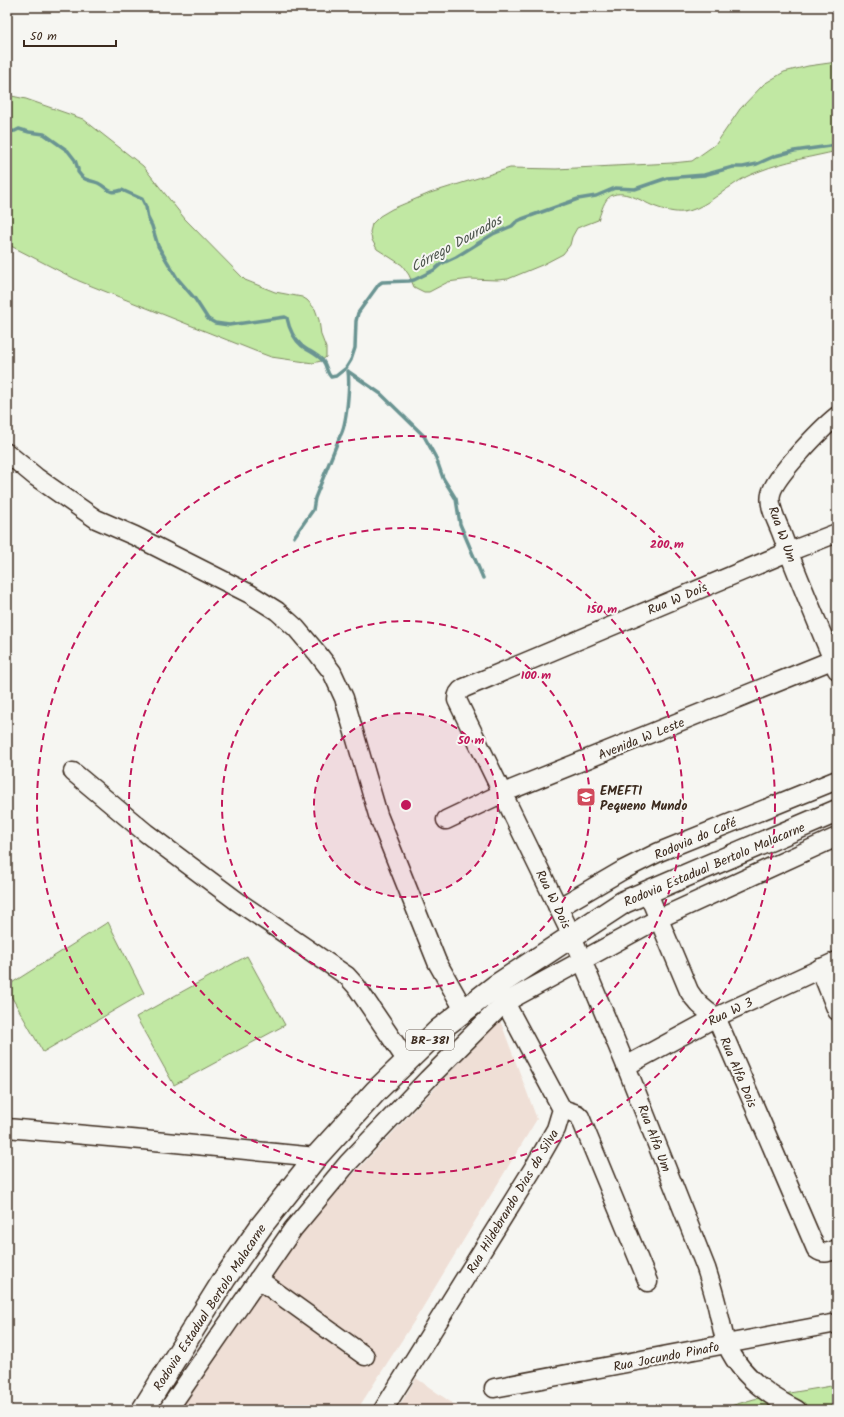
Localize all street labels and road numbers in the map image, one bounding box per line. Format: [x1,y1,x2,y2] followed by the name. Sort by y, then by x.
[762,503,801,566] street label: Rua W Um
[644,577,711,621] street label: Rua W Dois
[595,712,688,766] street label: Avenida W Leste
[651,812,741,866] street label: Rodovia do Café
[621,817,809,913] street label: Rodovia Estadual Bertolo Malacarne
[529,867,576,933] street label: Rua W Dois
[704,992,757,1032] street label: Rua W 3
[406,1030,454,1050] road number: BR-381
[713,1034,762,1112] street label: Rua Alfa Dois
[631,1102,676,1175] street label: Rua Alfa Um
[462,1126,565,1278] street label: Rua Hildebrando Dias da Silva
[148,1220,272,1396] street label: Rodovia Estadual Bertolo Malacarne
[611,1337,721,1378] street label: Rua Jocundo Pinafo

